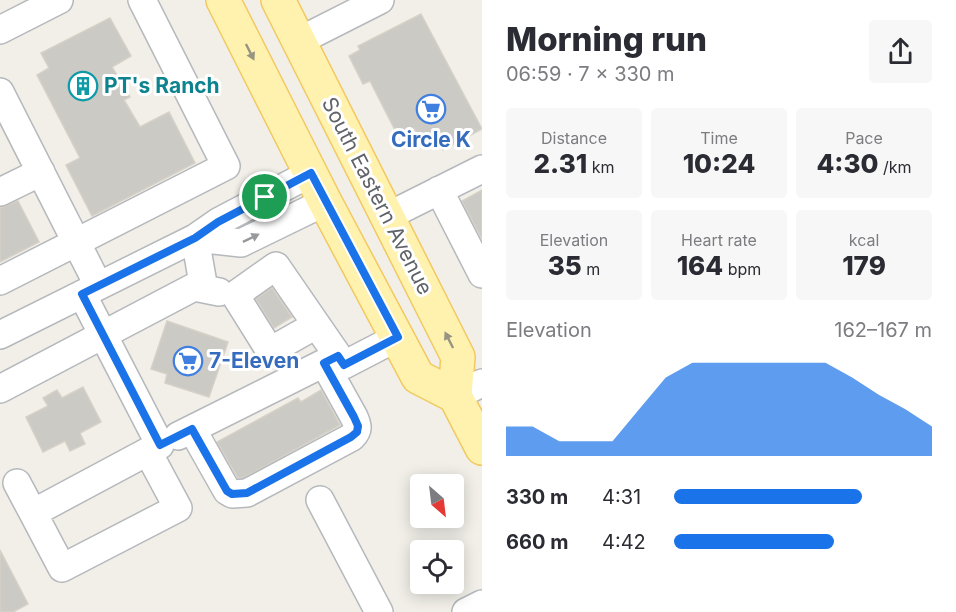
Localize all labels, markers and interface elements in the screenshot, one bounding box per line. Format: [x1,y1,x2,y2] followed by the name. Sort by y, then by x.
[506,19,707,59] text: Morning run
[869,20,932,83] button: share
[245,44,254,61] one-way arrow
[506,62,675,86] text: 06:59 · 7 × 330 m
[67,70,99,102] building icon: PT's Ranch
[104,73,220,98] place label: PT's Ranch
[317,93,438,299] street label: South Eastern Avenue
[415,93,447,125] supermarket icon: Circle K
[391,127,471,152] place label: Circle K
[541,128,607,148] text: Distance
[700,128,738,148] text: Time
[845,128,883,148] text: Pace
[533,148,587,179] text: 2.31
[683,148,755,179] text: 10:24
[816,148,879,179] text: 4:30
[587,157,615,177] text: km
[879,157,912,177] text: /km
[239,171,290,222] pin
[248,180,281,213] icon: arrive
[540,230,608,250] text: Elevation
[681,230,757,250] text: Heart rate
[849,230,879,250] text: kcal
[243,234,260,243] one-way arrow
[548,250,582,281] text: 35
[677,250,723,281] text: 164
[842,250,886,281] text: 179
[582,259,600,279] text: m
[723,259,761,279] text: bpm
[506,318,592,342] text: Elevation
[834,318,932,342] text: 162–167 m
[445,331,455,349] one-way arrow
[172,345,204,377] supermarket icon: 7-Eleven
[209,348,299,373] place label: 7-Eleven
[410,474,464,528] north arrow
[410,474,464,594] map controls
[506,485,568,509] text: 330 m
[602,485,641,509] text: 4:31
[506,530,568,554] text: 660 m
[602,530,646,554] text: 4:42
[410,540,464,594] button: locate

